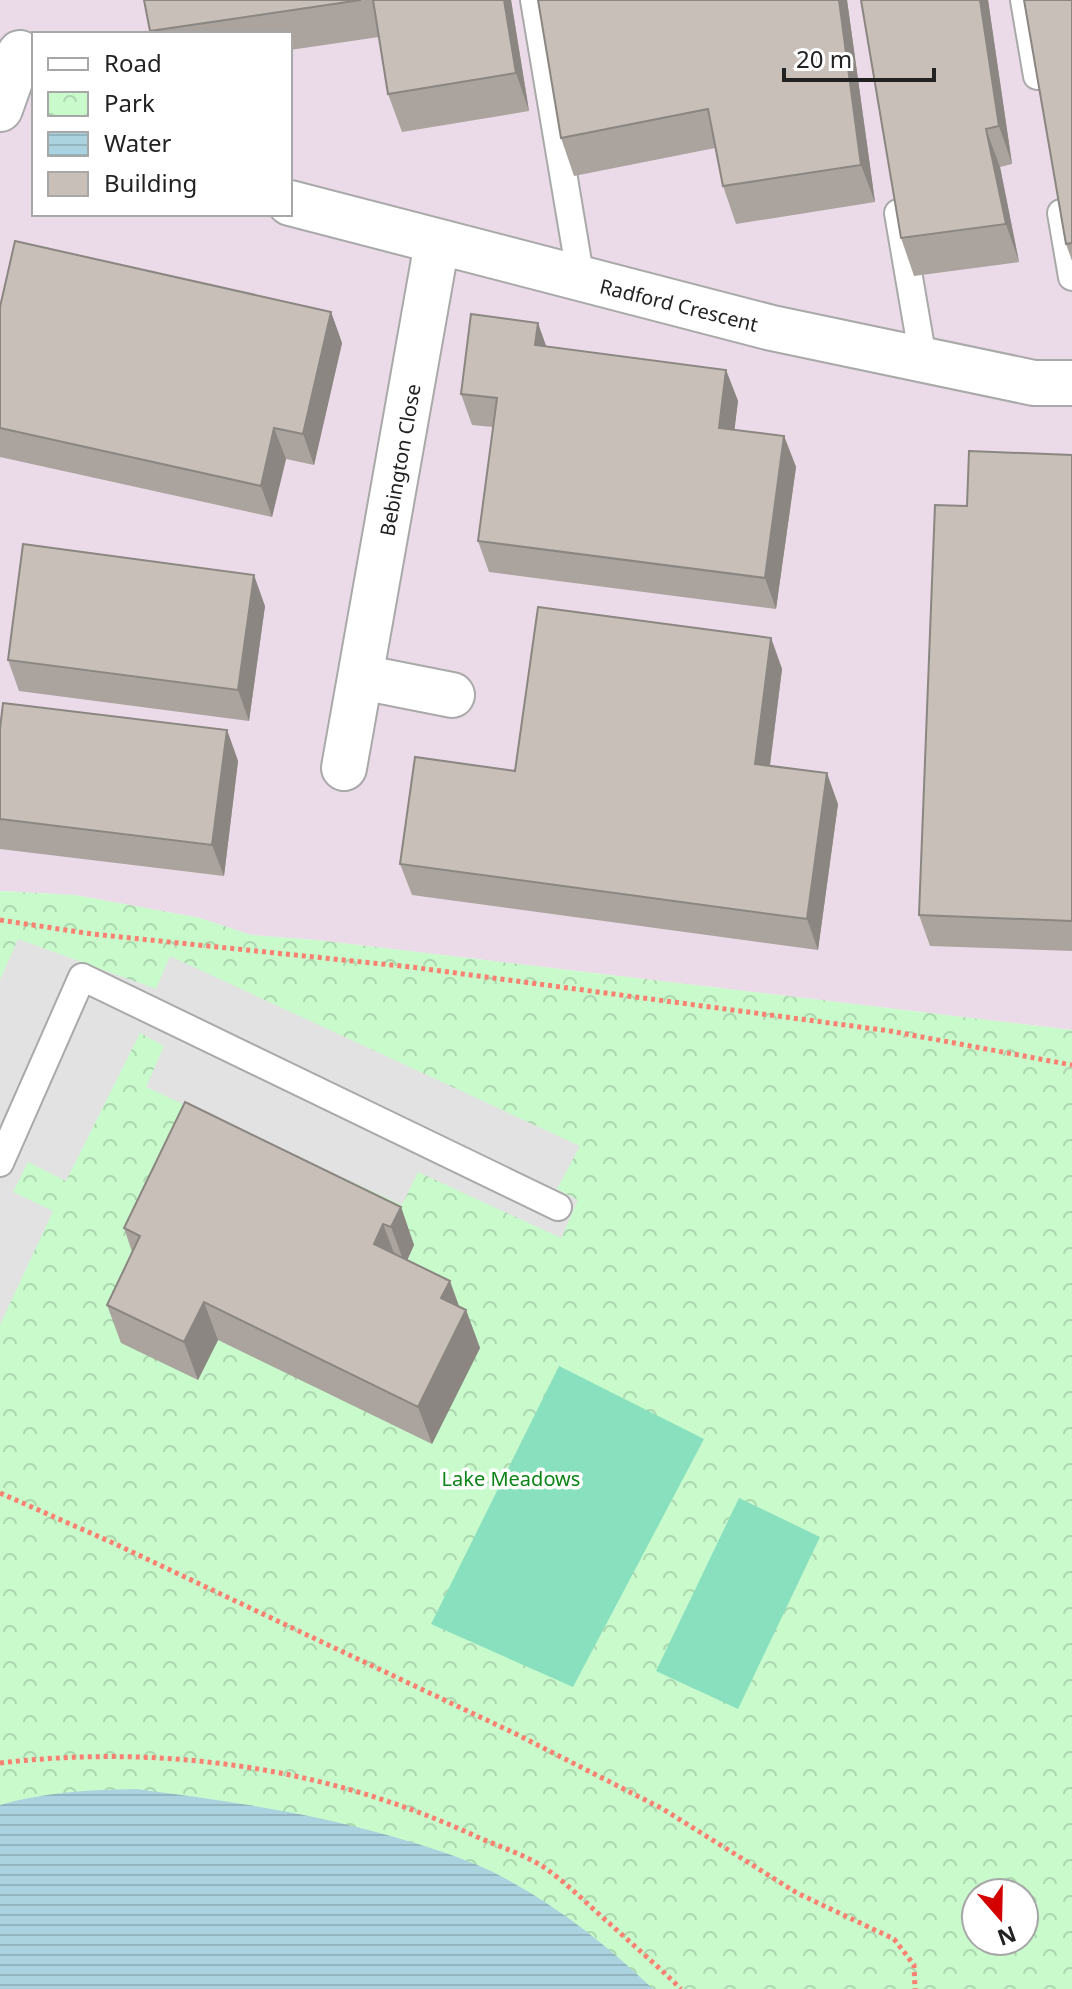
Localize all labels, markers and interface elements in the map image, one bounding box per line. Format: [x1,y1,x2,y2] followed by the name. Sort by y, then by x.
[32,32,292,216] legend
[784,32,934,82] scale bar
[796,42,852,75] text: 20 m
[104,46,162,79] text: Road
[104,86,155,119] text: Park
[104,126,172,159] text: Water
[104,166,197,199] text: Building
[597,272,761,338] street label: Radford Crescent
[373,382,427,538] street label: Bebington Close
[442,1465,580,1492] park label: Lake Meadows
[960,1877,1040,1957] north arrow
[994,1920,1021,1954] text: N

